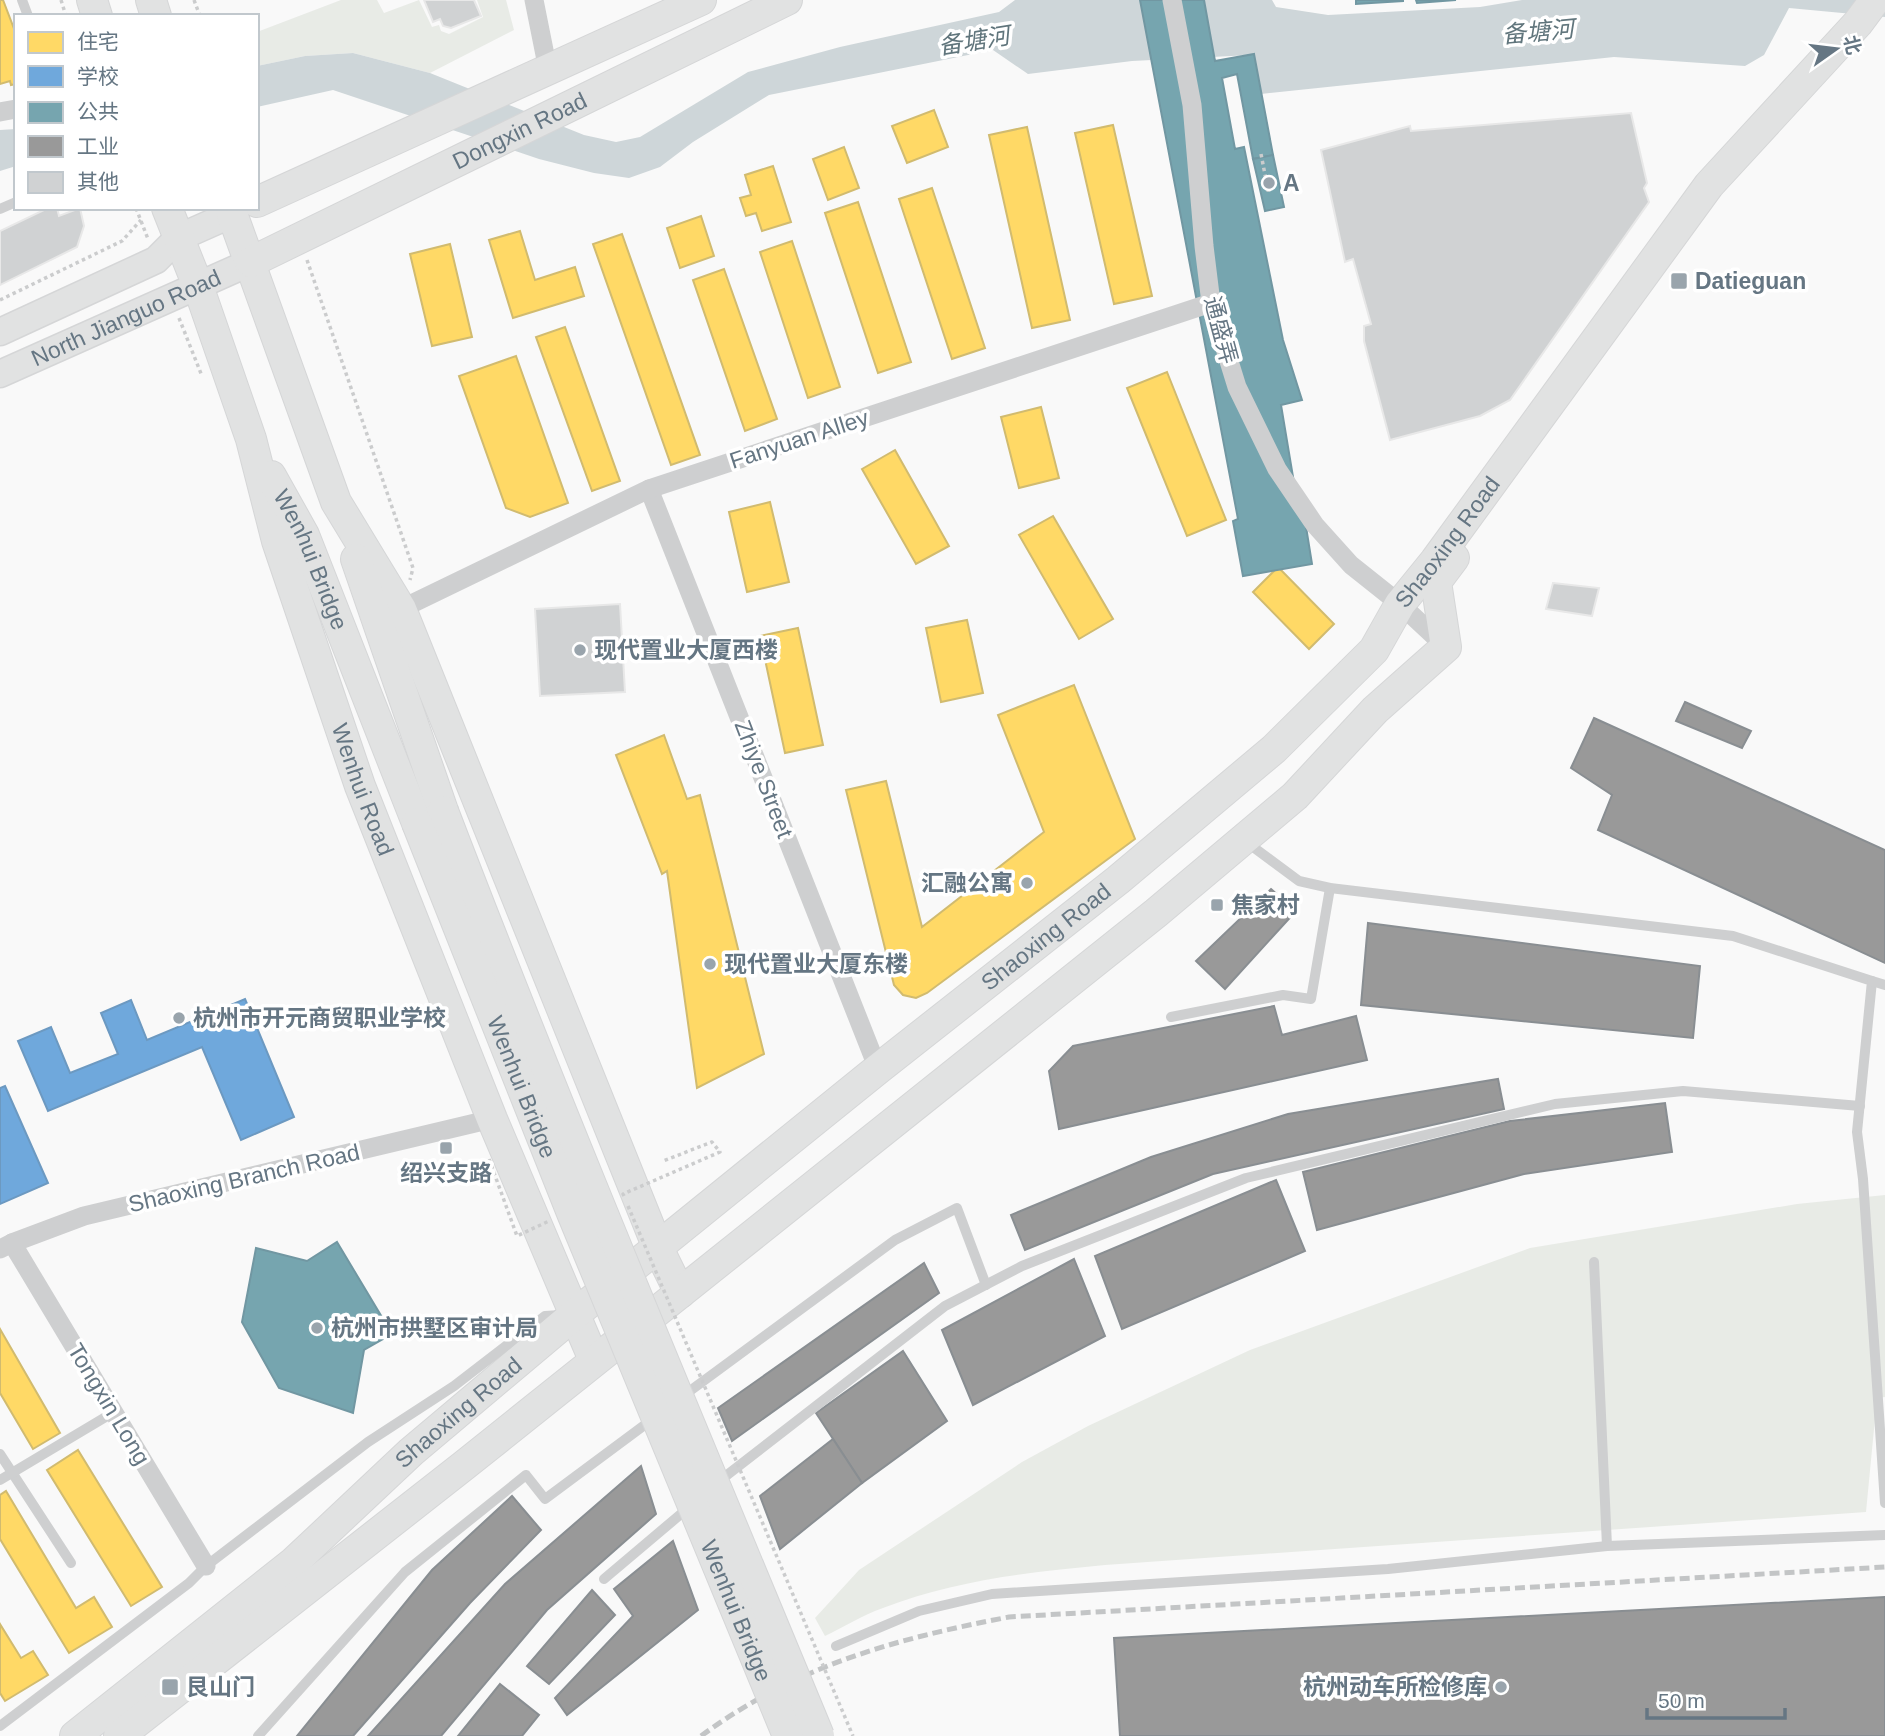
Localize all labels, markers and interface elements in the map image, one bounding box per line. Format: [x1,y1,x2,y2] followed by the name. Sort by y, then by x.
[14,14,259,210] legend
[1801,14,1871,84] north arrow
[1501,15,1579,48] water label: 备塘河
[936,21,1016,59] water label: 备塘河
[77,30,119,53] text: 住宅
[1840,33,1864,57] text: 北
[77,65,119,88] text: 学校
[448,87,591,174] street label: Dongxin Road
[77,100,119,123] text: 公共
[77,135,119,158] text: 工业
[77,170,119,193] text: 其他
[1283,170,1300,196] place label: A
[1261,175,1277,191] marker: A
[27,264,225,371] street label: North Jianguo Road
[1695,268,1806,294] place label: Datieguan
[1669,271,1689,291] marker: Datieguan
[1200,293,1242,367] street label: 通盛弄
[726,404,872,474] street label: Fanyuan Alley
[1389,472,1505,613] street label: Shaoxing Road
[268,485,353,633] street label: Wenhui Bridge
[594,637,778,663] place label: 现代置业大厦西楼
[572,642,588,658] marker: 现代置业大厦西楼
[730,716,799,842] street label: Zhiye Street
[327,720,399,859] street label: Wenhui Road
[921,870,1013,896] place label: 汇融公寓
[1019,875,1035,891] marker: 汇融公寓
[976,878,1116,996] street label: Shaoxing Road
[1231,892,1300,918] place label: 焦家村
[1209,897,1225,913] marker: 焦家村
[724,951,908,977] place label: 现代置业大厦东楼
[702,956,718,972] marker: 现代置业大厦东楼
[193,1005,446,1031] place label: 杭州市开元商贸职业学校
[171,1010,187,1026] marker: 杭州市开元商贸职业学校
[482,1012,562,1162] street label: Wenhui Bridge
[126,1139,362,1217] street label: Shaoxing Branch Road
[438,1140,454,1156] marker: 绍兴支路
[400,1160,492,1186] place label: 绍兴支路
[331,1315,538,1341] place label: 杭州市拱墅区审计局
[309,1320,325,1336] marker: 杭州市拱墅区审计局
[63,1339,155,1469] street label: Tongxin Long
[390,1352,527,1473] street label: Shaoxing Road
[696,1536,777,1685] street label: Wenhui Bridge
[186,1674,255,1700] place label: 艮山门
[1303,1674,1487,1700] place label: 杭州动车所检修库
[1647,1676,1785,1720] scale bar
[160,1677,180,1697] marker: 艮山门
[1493,1679,1509,1695] marker: 杭州动车所检修库
[1658,1689,1705,1712] text: 50 m

